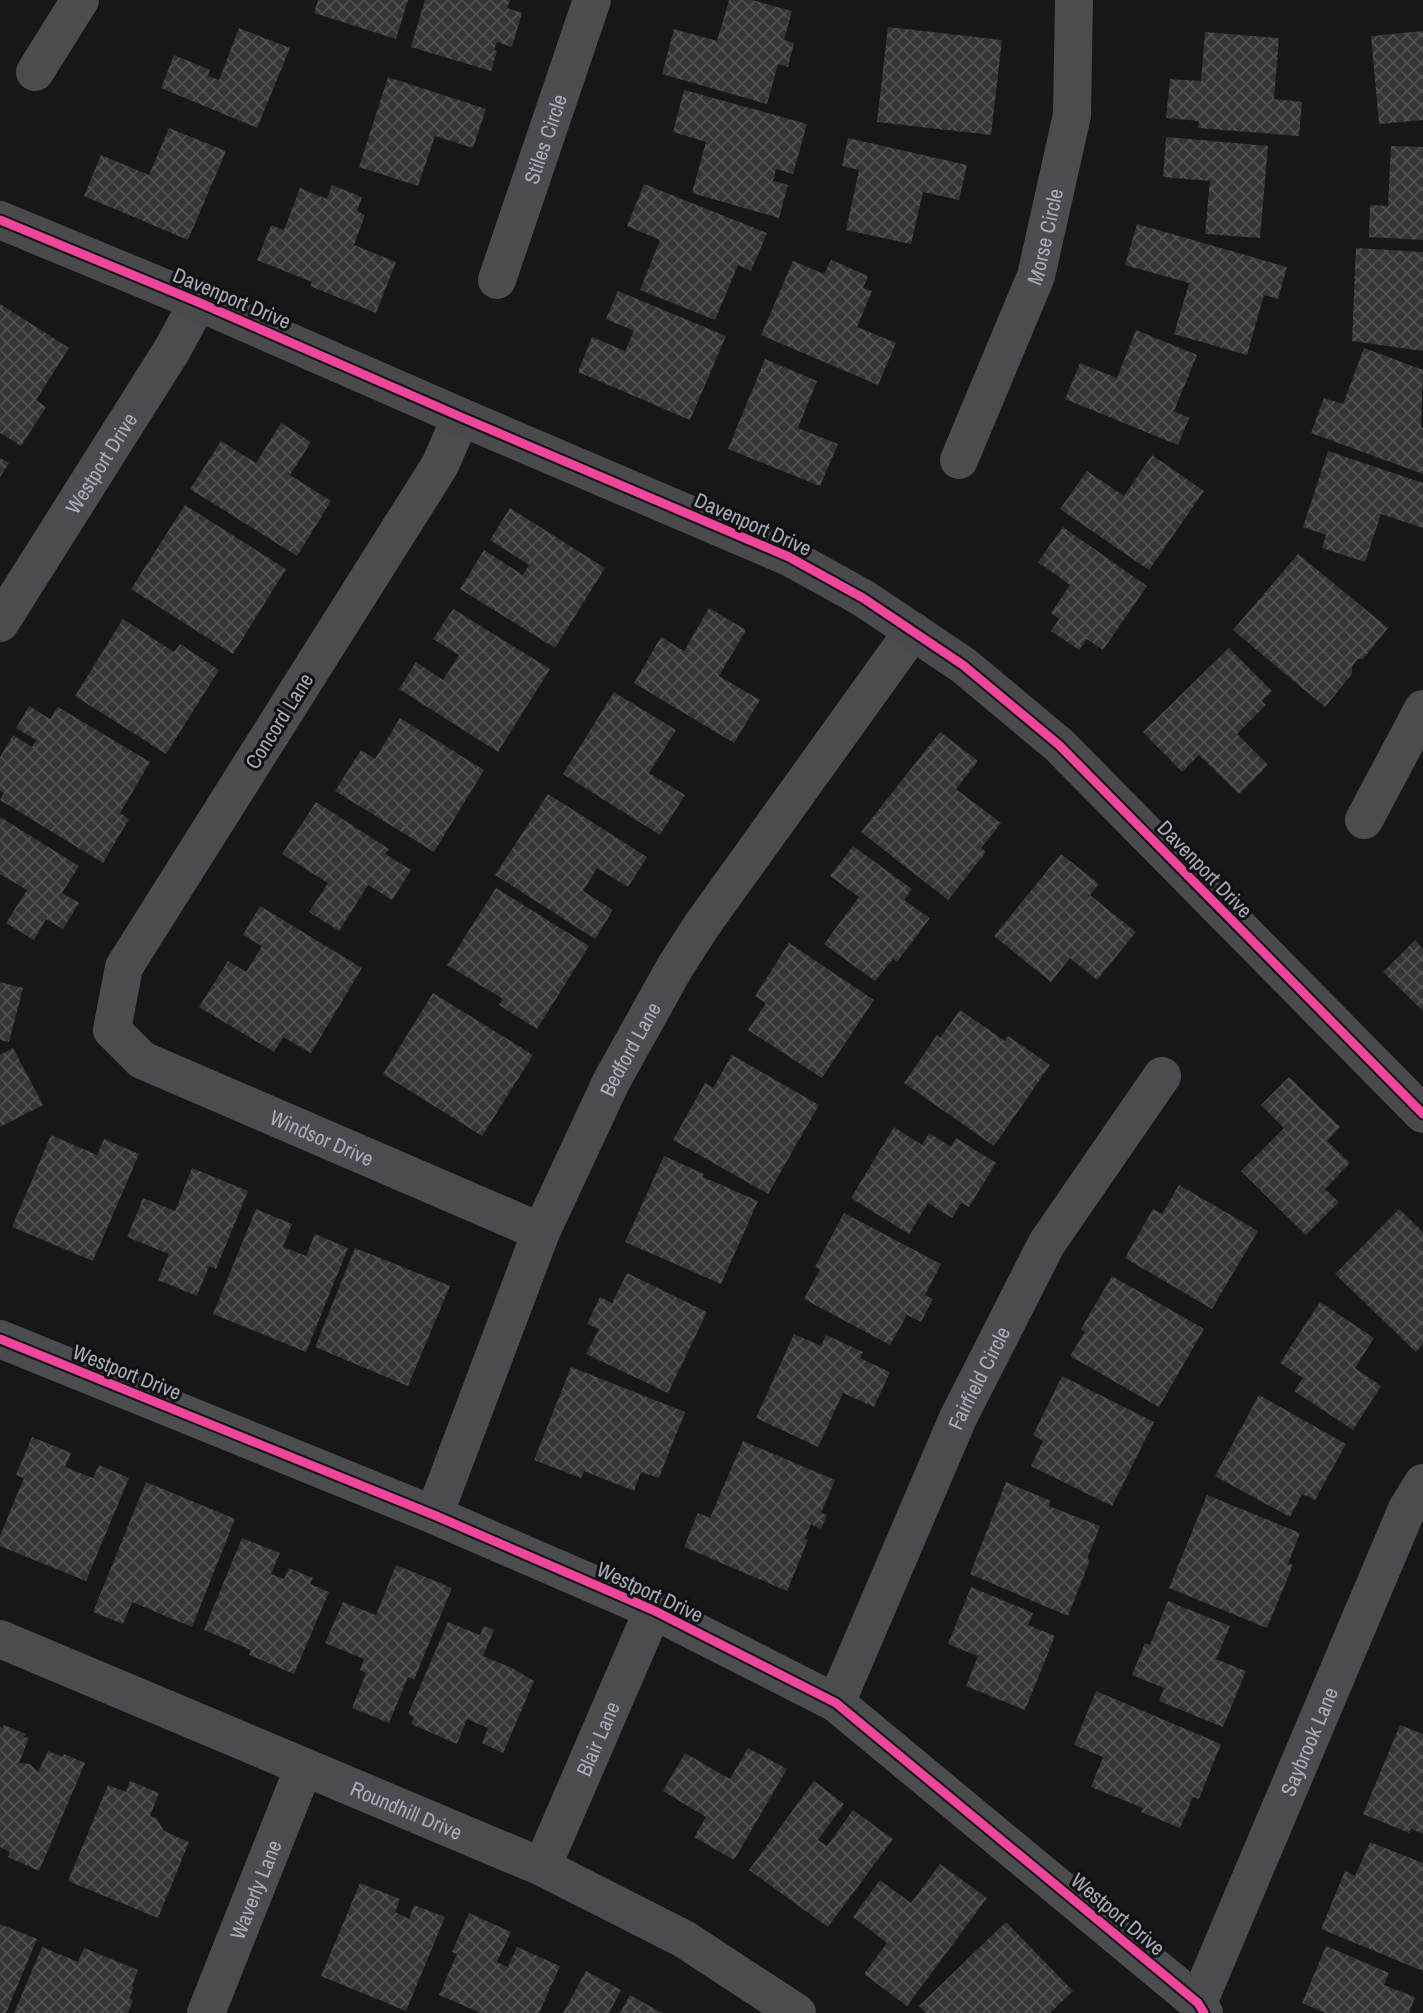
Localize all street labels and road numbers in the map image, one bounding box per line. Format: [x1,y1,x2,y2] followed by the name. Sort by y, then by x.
[516,90,574,188] street label: Stiles Circle
[1019,186,1070,289] street label: Morse Circle
[169,260,295,336] street label: Davenport Drive
[58,407,144,519] street label: Westport Drive
[690,485,816,563] street label: Davenport Drive
[238,667,320,775] street label: Concord Lane
[1151,814,1259,924] street label: Davenport Drive
[592,997,667,1101] street label: Bedford Lane
[266,1102,378,1173] street label: Windsor Drive
[940,1321,1017,1434] street label: Fairfield Circle
[68,1337,186,1407] street label: Westport Drive
[592,1555,708,1629] street label: Westport Drive
[1273,1682,1345,1800] street label: Saybrook Lane
[569,1697,626,1780] street label: Blair Lane
[346,1774,467,1846] street label: Roundhill Drive
[222,1835,288,1943] street label: Waverly Lane
[1065,1866,1171,1962] street label: Westport Drive

